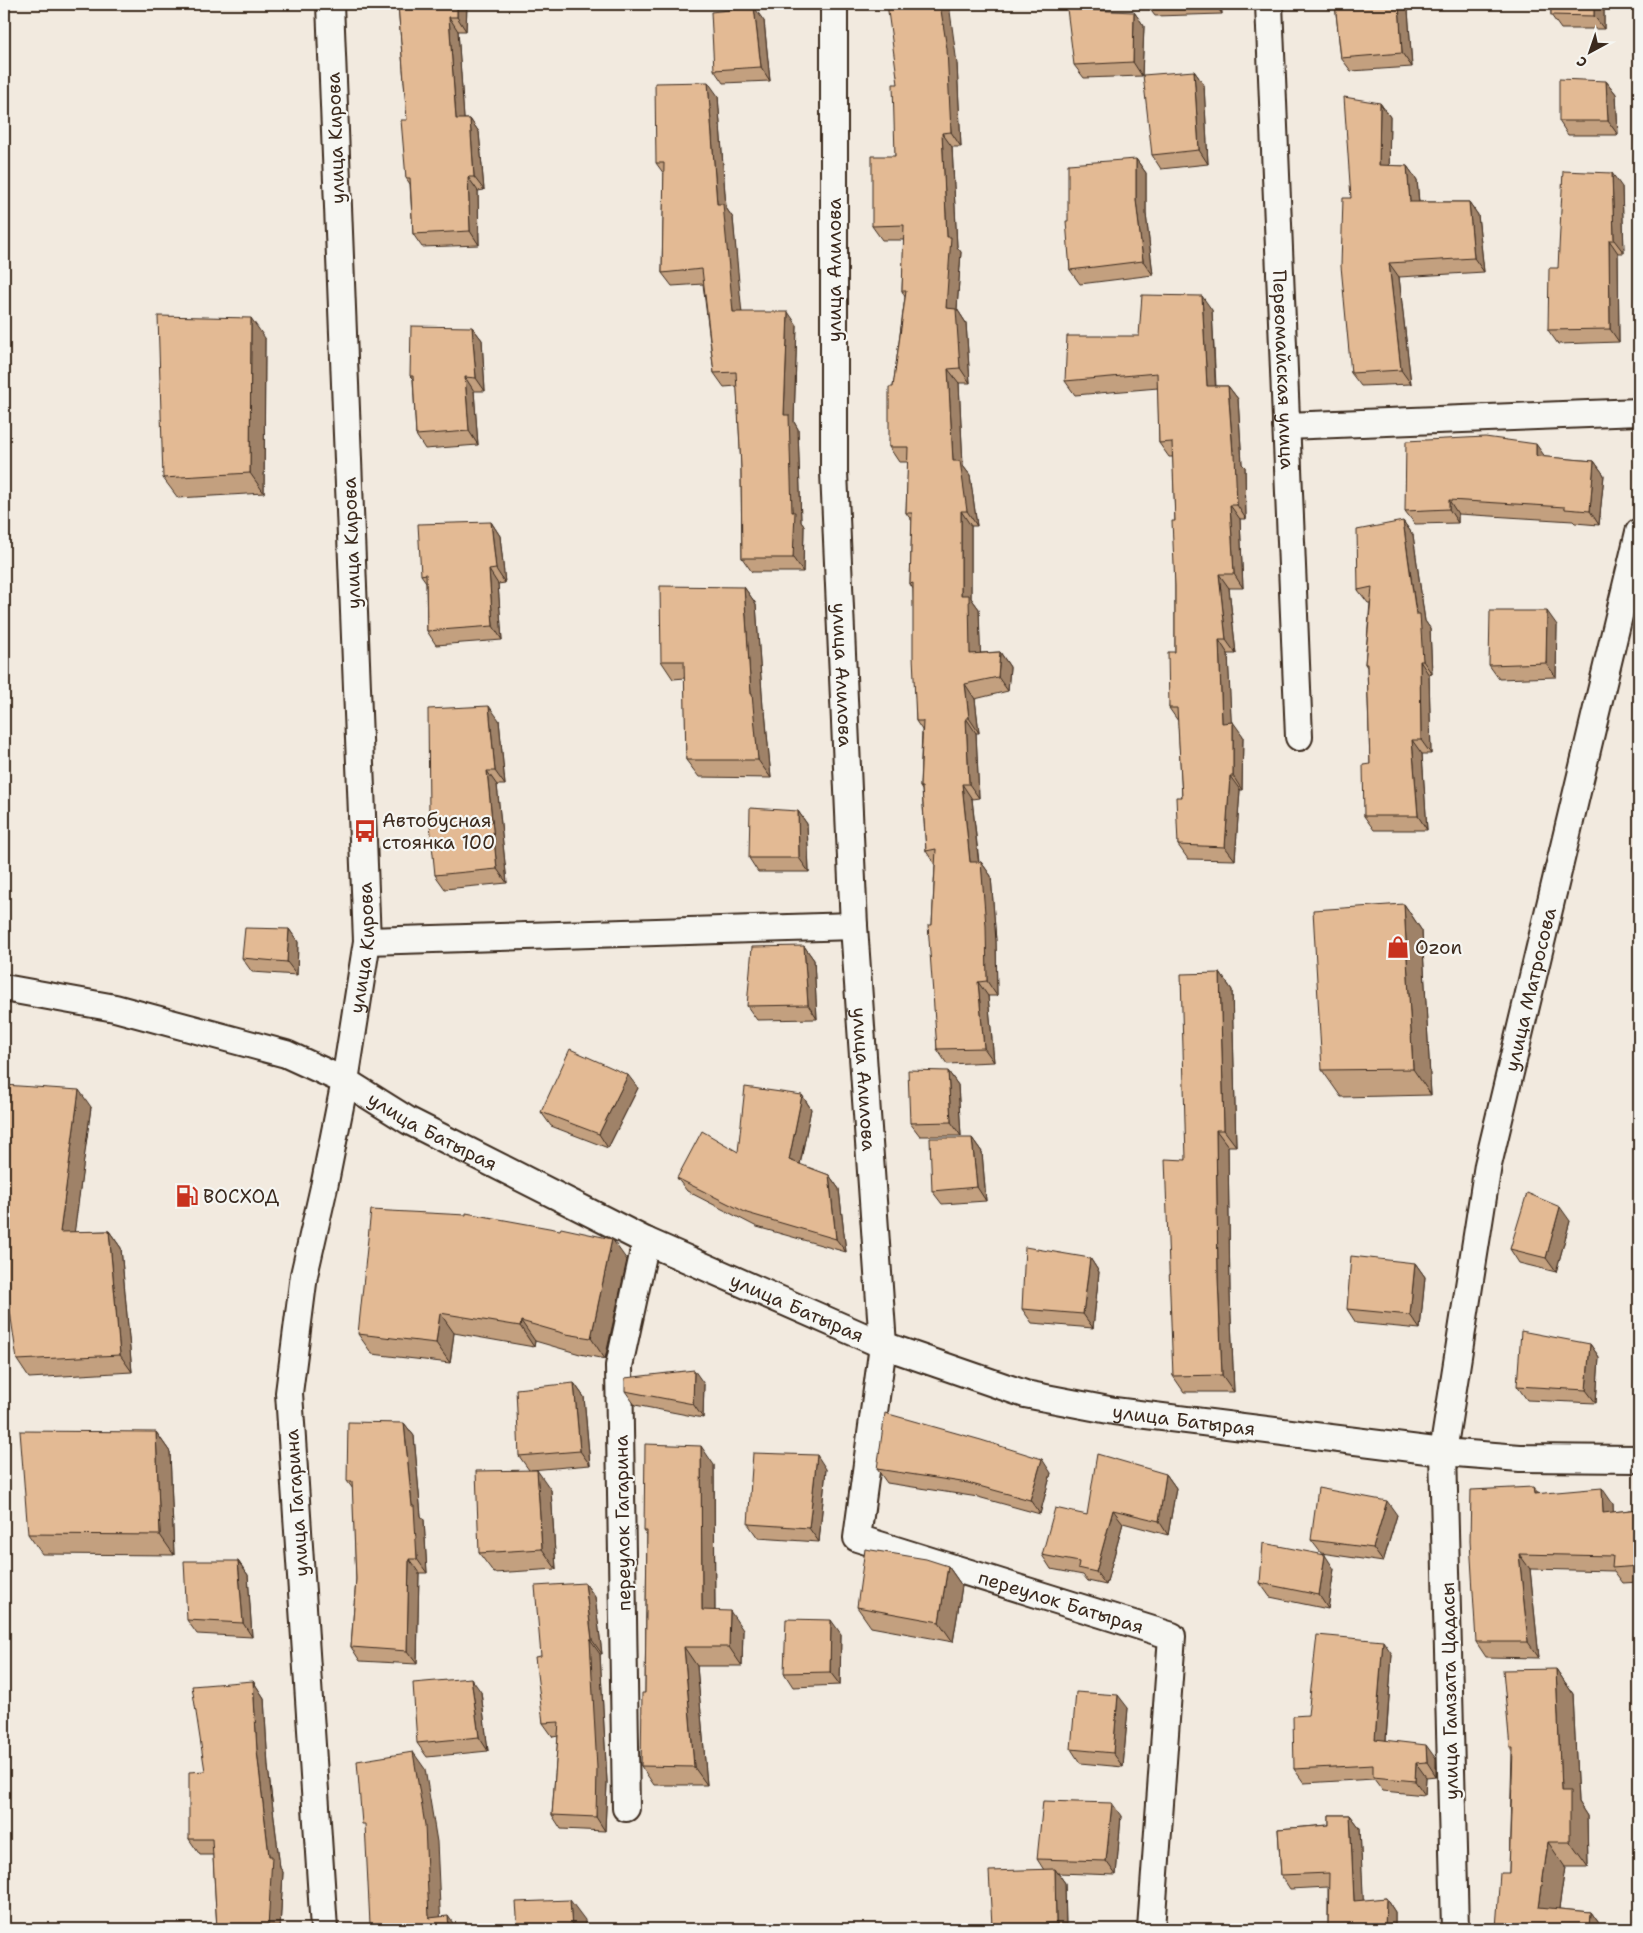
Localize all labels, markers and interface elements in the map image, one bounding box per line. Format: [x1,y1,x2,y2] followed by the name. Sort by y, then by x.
[1566,28,1616,78] north arrow
[1573,52,1591,72] text: С
[321,71,350,204] street label: улица Кирова
[822,198,847,342] street label: улица Алилова
[1267,270,1300,470] street label: Первомайская улица
[337,476,366,609] street label: улица Кирова
[827,602,858,748] street label: улица Алилова
[382,808,495,855] place label: Автобусная стоянка 100
[352,818,378,844] bus stop icon: Автобусная стоянка 100
[344,881,380,1015] street label: улица Кирова
[1499,905,1562,1074] street label: улица Матросова
[1385,934,1411,960] shop icon: Ozon
[1415,935,1462,960] place label: Ozon
[847,1006,882,1152] street label: улица Алилова
[363,1086,501,1177] street label: улица Батырая
[174,1183,200,1209] fuel station icon: ВОСХОД
[203,1184,280,1209] place label: ВОСХОД
[726,1268,868,1348] street label: улица Батырая
[1111,1399,1257,1441] street label: улица Батырая
[279,1428,314,1578] street label: улица Гагарина
[608,1435,637,1611] street label: переулок Гагарина
[975,1565,1147,1639] street label: переулок Батырая
[1435,1582,1464,1800] street label: улица Гамзата Цадасы

